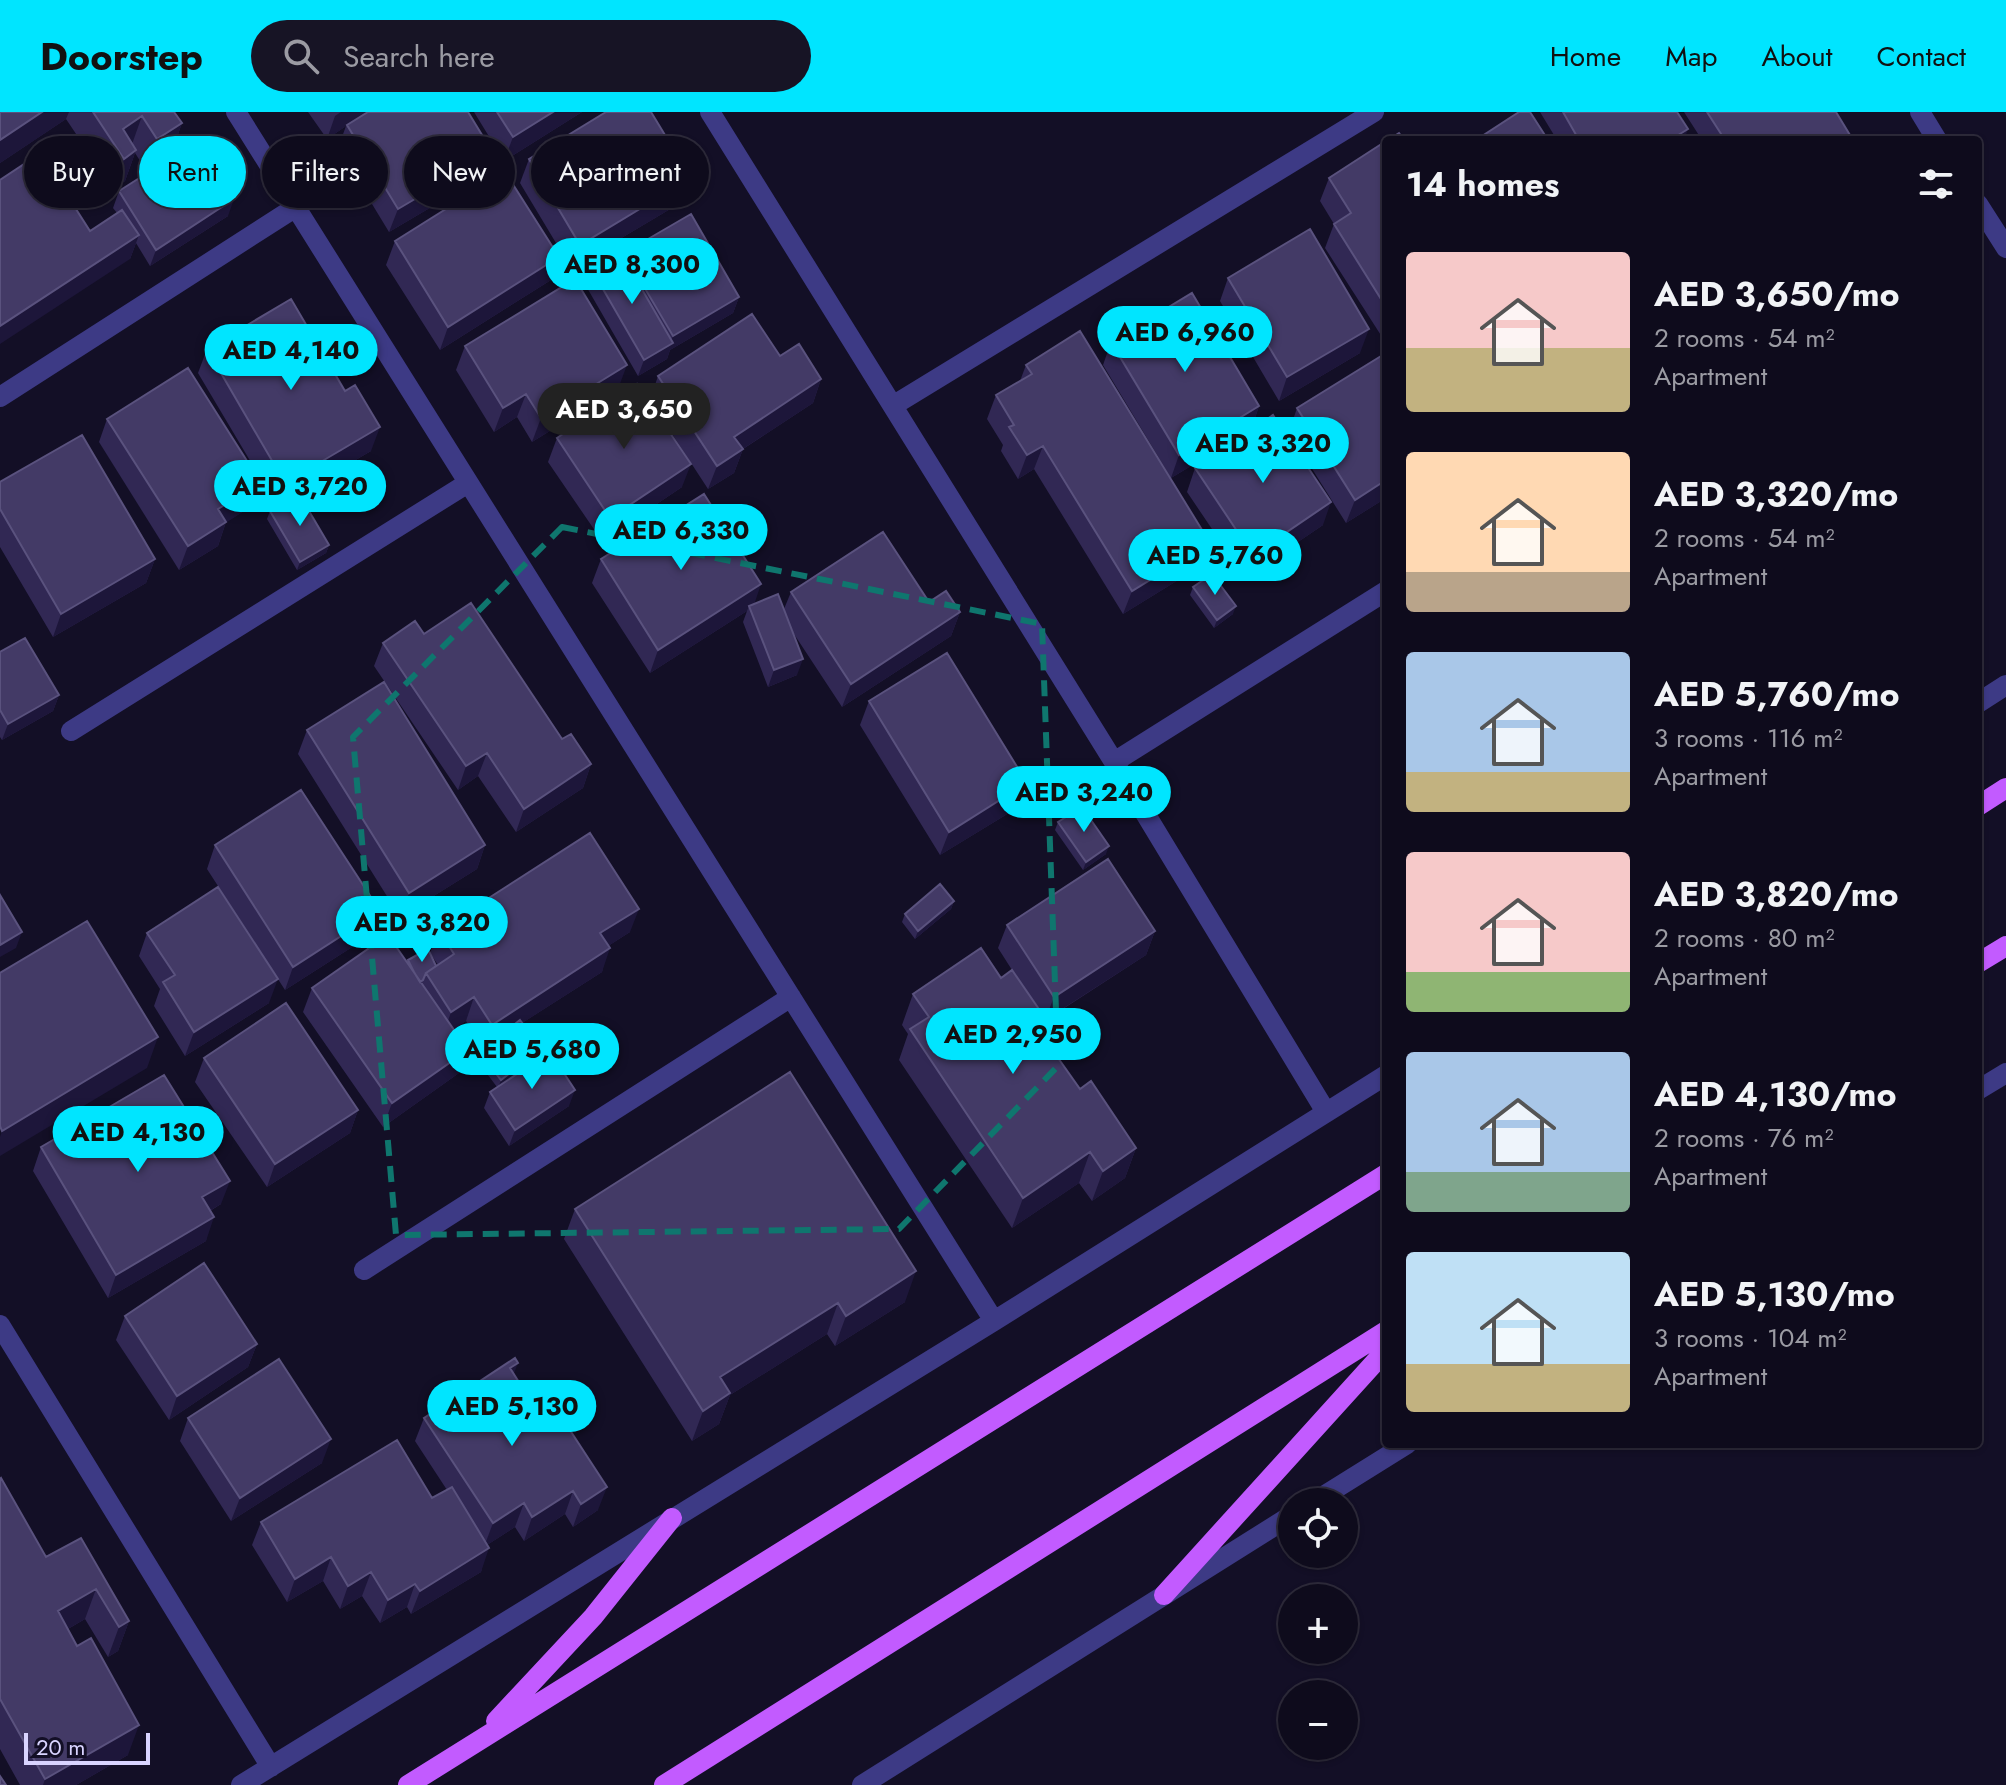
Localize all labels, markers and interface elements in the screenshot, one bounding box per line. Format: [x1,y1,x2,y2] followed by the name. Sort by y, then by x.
[251,20,811,92] search box
[40,29,203,84] text: Doorstep
[279,34,323,78] icon: search
[343,35,495,78] text: Search here
[1550,36,1621,77] text: Home
[1665,36,1717,77] text: Map
[1761,36,1833,77] text: About
[1877,36,1966,77] text: Contact
[24,136,123,208] chip: Buy
[139,136,246,208] chip: Rent
[262,136,388,208] chip: Filters
[404,136,515,208] chip: New
[531,136,709,208] chip: Apartment
[1406,160,1560,209] text: 14 homes
[1914,162,1958,206] icon: filters
[540,238,724,306] pin: AED 8,300
[564,245,700,283] text: AED 8,300
[1654,270,1900,319] text: AED 3,650/mo
[1470,284,1566,380] icon: home
[1093,306,1277,374] pin: AED 6,960
[1115,313,1255,351] text: AED 6,960
[1654,319,1835,357] text: 2 rooms · 54 m²
[199,324,383,392] pin: AED 4,140
[223,331,359,369] text: AED 4,140
[1654,357,1767,395] text: Apartment
[532,383,716,451] pin: AED 3,650
[555,390,693,428] text: AED 3,650
[1171,417,1355,485] pin: AED 3,320
[1195,424,1331,462] text: AED 3,320
[208,460,392,528] pin: AED 3,720
[232,467,368,505] text: AED 3,720
[1654,470,1898,519] text: AED 3,320/mo
[1470,484,1566,580] icon: home
[589,504,773,572] pin: AED 6,330
[613,511,749,549] text: AED 6,330
[1654,519,1835,557] text: 2 rooms · 54 m²
[1123,529,1307,597] pin: AED 5,760
[1146,536,1284,574] text: AED 5,760
[1654,557,1767,595] text: Apartment
[1654,670,1900,719] text: AED 5,760/mo
[1470,684,1566,780] icon: home
[1654,719,1843,757] text: 3 rooms · 116 m²
[1654,757,1767,795] text: Apartment
[992,766,1176,834] pin: AED 3,240
[1015,773,1153,811] text: AED 3,240
[1654,870,1899,919] text: AED 3,820/mo
[1470,884,1566,980] icon: home
[330,896,514,964] pin: AED 3,820
[354,903,490,941] text: AED 3,820
[1654,919,1835,957] text: 2 rooms · 80 m²
[1654,957,1767,995] text: Apartment
[921,1008,1105,1076] pin: AED 2,950
[944,1015,1082,1053] text: AED 2,950
[440,1023,624,1091] pin: AED 5,680
[463,1030,601,1068] text: AED 5,680
[1654,1070,1897,1119] text: AED 4,130/mo
[1470,1084,1566,1180] icon: home
[46,1106,230,1174] pin: AED 4,130
[71,1113,205,1151] text: AED 4,130
[1654,1119,1833,1157] text: 2 rooms · 76 m²
[1654,1157,1767,1195] text: Apartment
[1654,1270,1895,1319] text: AED 5,130/mo
[1470,1284,1566,1380] icon: home
[1654,1319,1847,1357] text: 3 rooms · 104 m²
[1654,1357,1767,1395] text: Apartment
[420,1380,604,1448] pin: AED 5,130
[445,1387,579,1425] text: AED 5,130
[1278,1488,1358,1760] map controls
[1278,1488,1358,1568] button: locate
[1278,1584,1358,1664] button: +
[1278,1680,1358,1760] button: −
[24,1729,150,1765] scale bar
[36,1731,85,1763] text: 20 m

